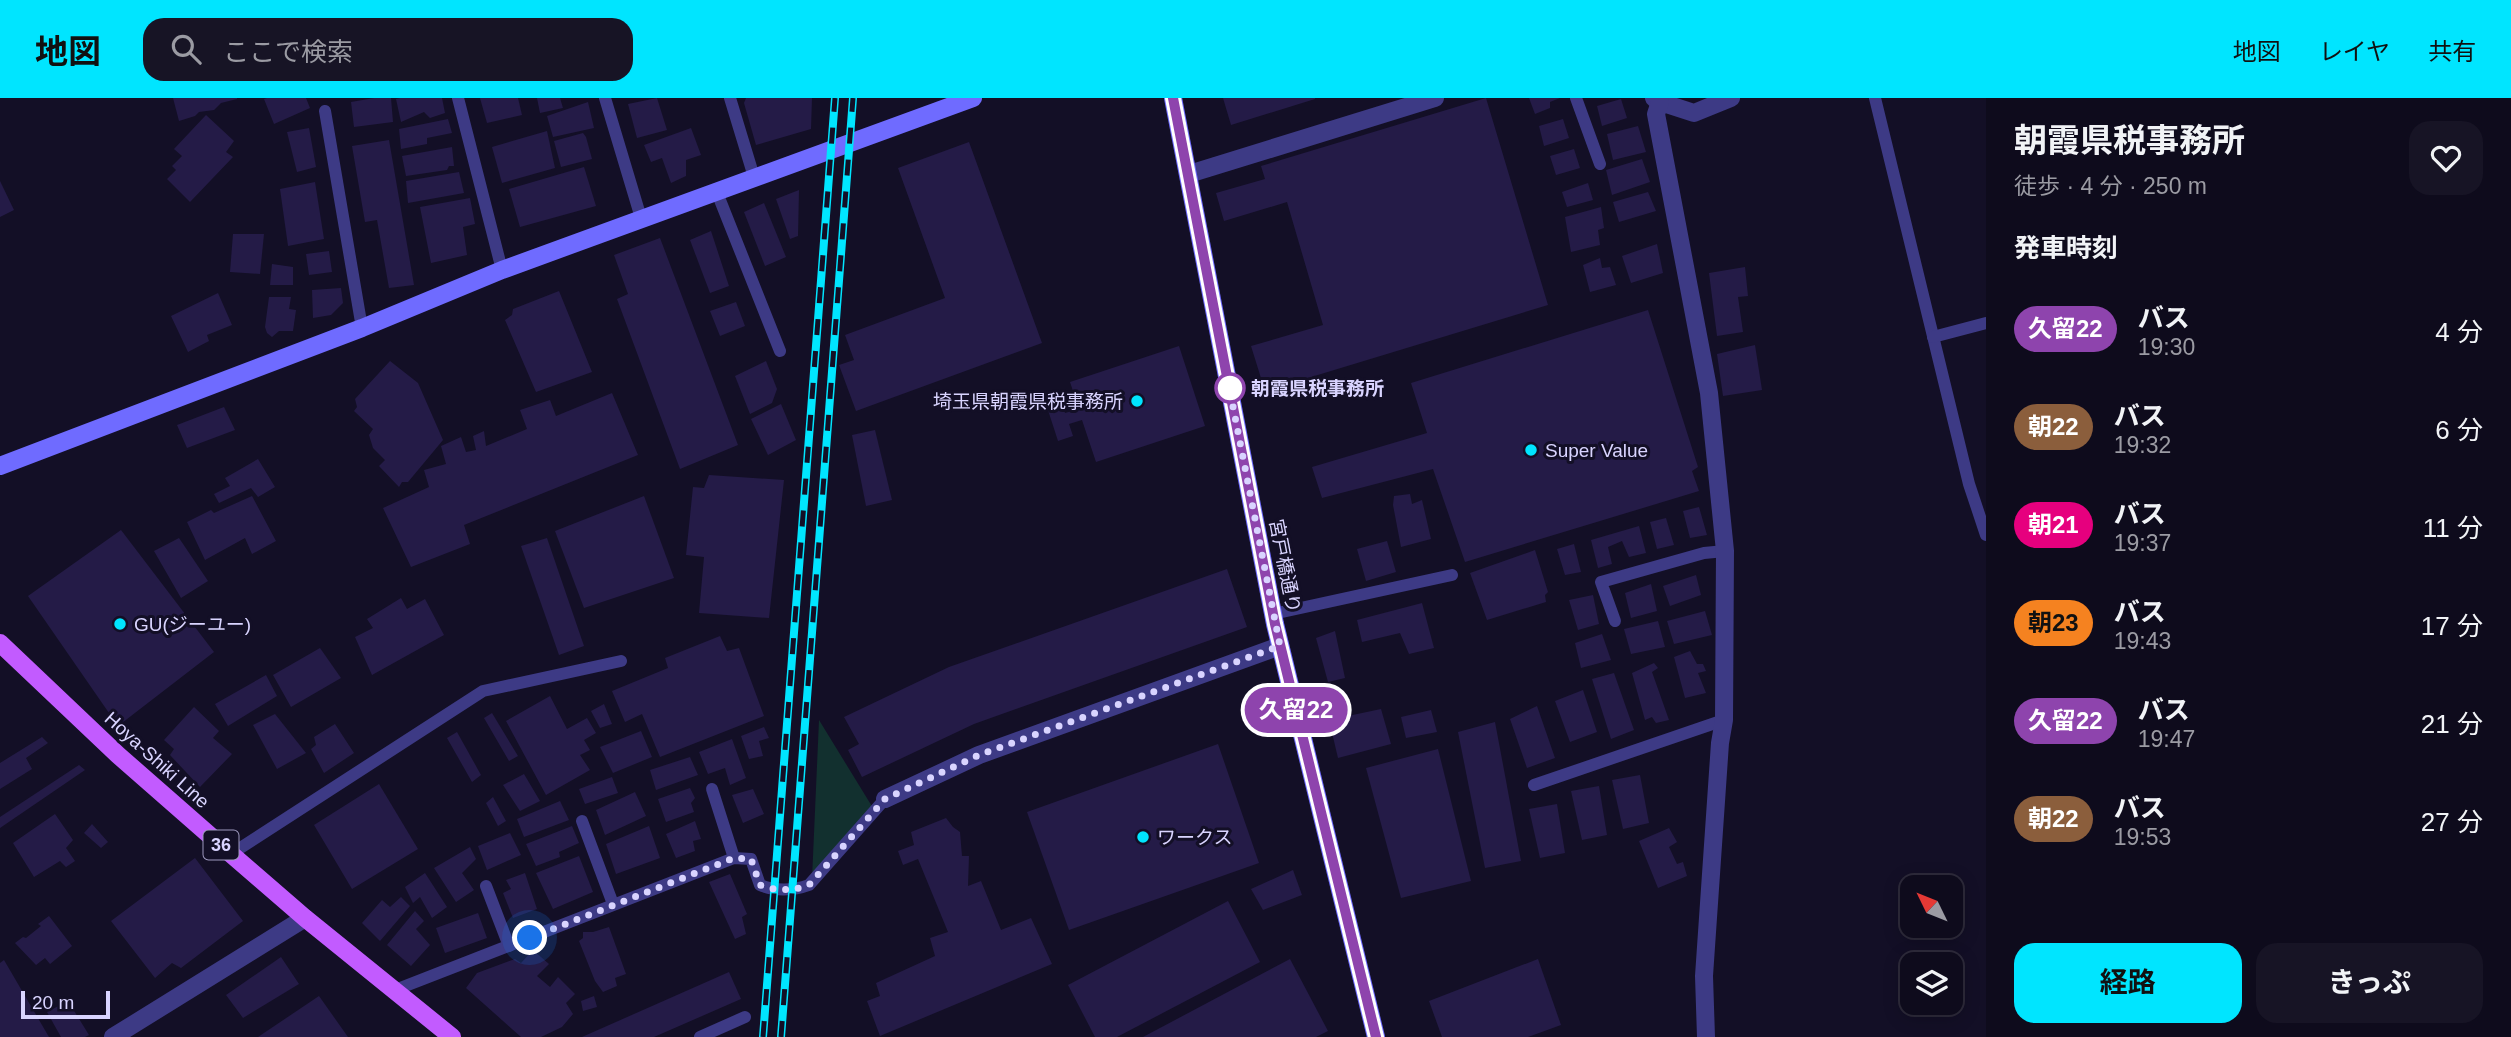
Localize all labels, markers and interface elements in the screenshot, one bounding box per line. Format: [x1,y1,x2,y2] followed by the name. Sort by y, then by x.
[143,18,633,81] search box
[167,30,205,68] icon: search
[35,33,101,70] text: 地図
[223,37,353,67] text: ここで検索
[2233,38,2281,65] text: 地図
[2319,38,2390,65] text: レイヤ
[2428,38,2476,65] text: 共有
[2409,121,2483,195] button: heart
[2014,122,2245,159] text: 朝霞県税事務所
[2014,173,2207,199] text: 徒歩 · 4 分 · 250 m
[2014,233,2118,263] text: 発車時刻
[2138,303,2190,333] text: バス
[2028,315,2103,342] text: 久留22
[2435,317,2483,347] text: 4 分
[2138,334,2195,360] text: 19:30
[1215,373,1245,403] marker: 朝霞県税事務所
[1251,378,1384,399] place label: 朝霞県税事務所
[933,391,1123,412] place label: 埼玉県朝霞県税事務所
[1129,393,1145,409] marker: 埼玉県朝霞県税事務所
[2114,401,2166,431] text: バス
[2028,413,2079,440] text: 朝22
[2435,415,2483,445] text: 6 分
[2114,432,2171,458] text: 19:32
[1545,440,1648,461] place label: Super Value
[1523,442,1539,458] marker: Super Value
[2114,499,2166,529] text: バス
[2028,511,2079,538] text: 朝21
[2423,513,2483,543] text: 11 分
[1266,517,1304,615] street label: 宮戸橋通り
[2114,530,2171,556] text: 19:37
[2114,597,2166,627] text: バス
[2028,609,2079,636] text: 朝23
[2421,611,2483,641] text: 17 分
[134,614,251,635] place label: GU(ジーユー)
[112,616,128,632] marker: GU(ジーユー)
[2114,628,2171,654] text: 19:43
[1247,687,1345,733] line badge: 久留22
[2138,695,2190,725] text: バス
[1259,696,1333,723] text: 久留22
[2028,707,2103,734] text: 久留22
[101,708,213,812] street label: Hoya-Shiki Line
[2421,709,2483,739] text: 21 分
[2138,726,2195,752] text: 19:47
[2114,793,2166,823] text: バス
[2028,805,2079,832] text: 朝22
[2421,807,2483,837] text: 27 分
[2114,824,2171,850] text: 19:53
[1157,827,1232,848] place label: ワークス
[1135,829,1151,845] marker: ワークス
[204,830,238,860] road number: 36
[1900,875,1964,938] north arrow
[1900,875,1963,1015] map controls
[512,920,547,955] your location
[2014,943,2242,1023] button: 経路
[2256,943,2483,1023] button: きっぷ
[1900,952,1963,1015] button: layers
[21,988,110,1020] scale bar
[32,992,74,1013] text: 20 m

